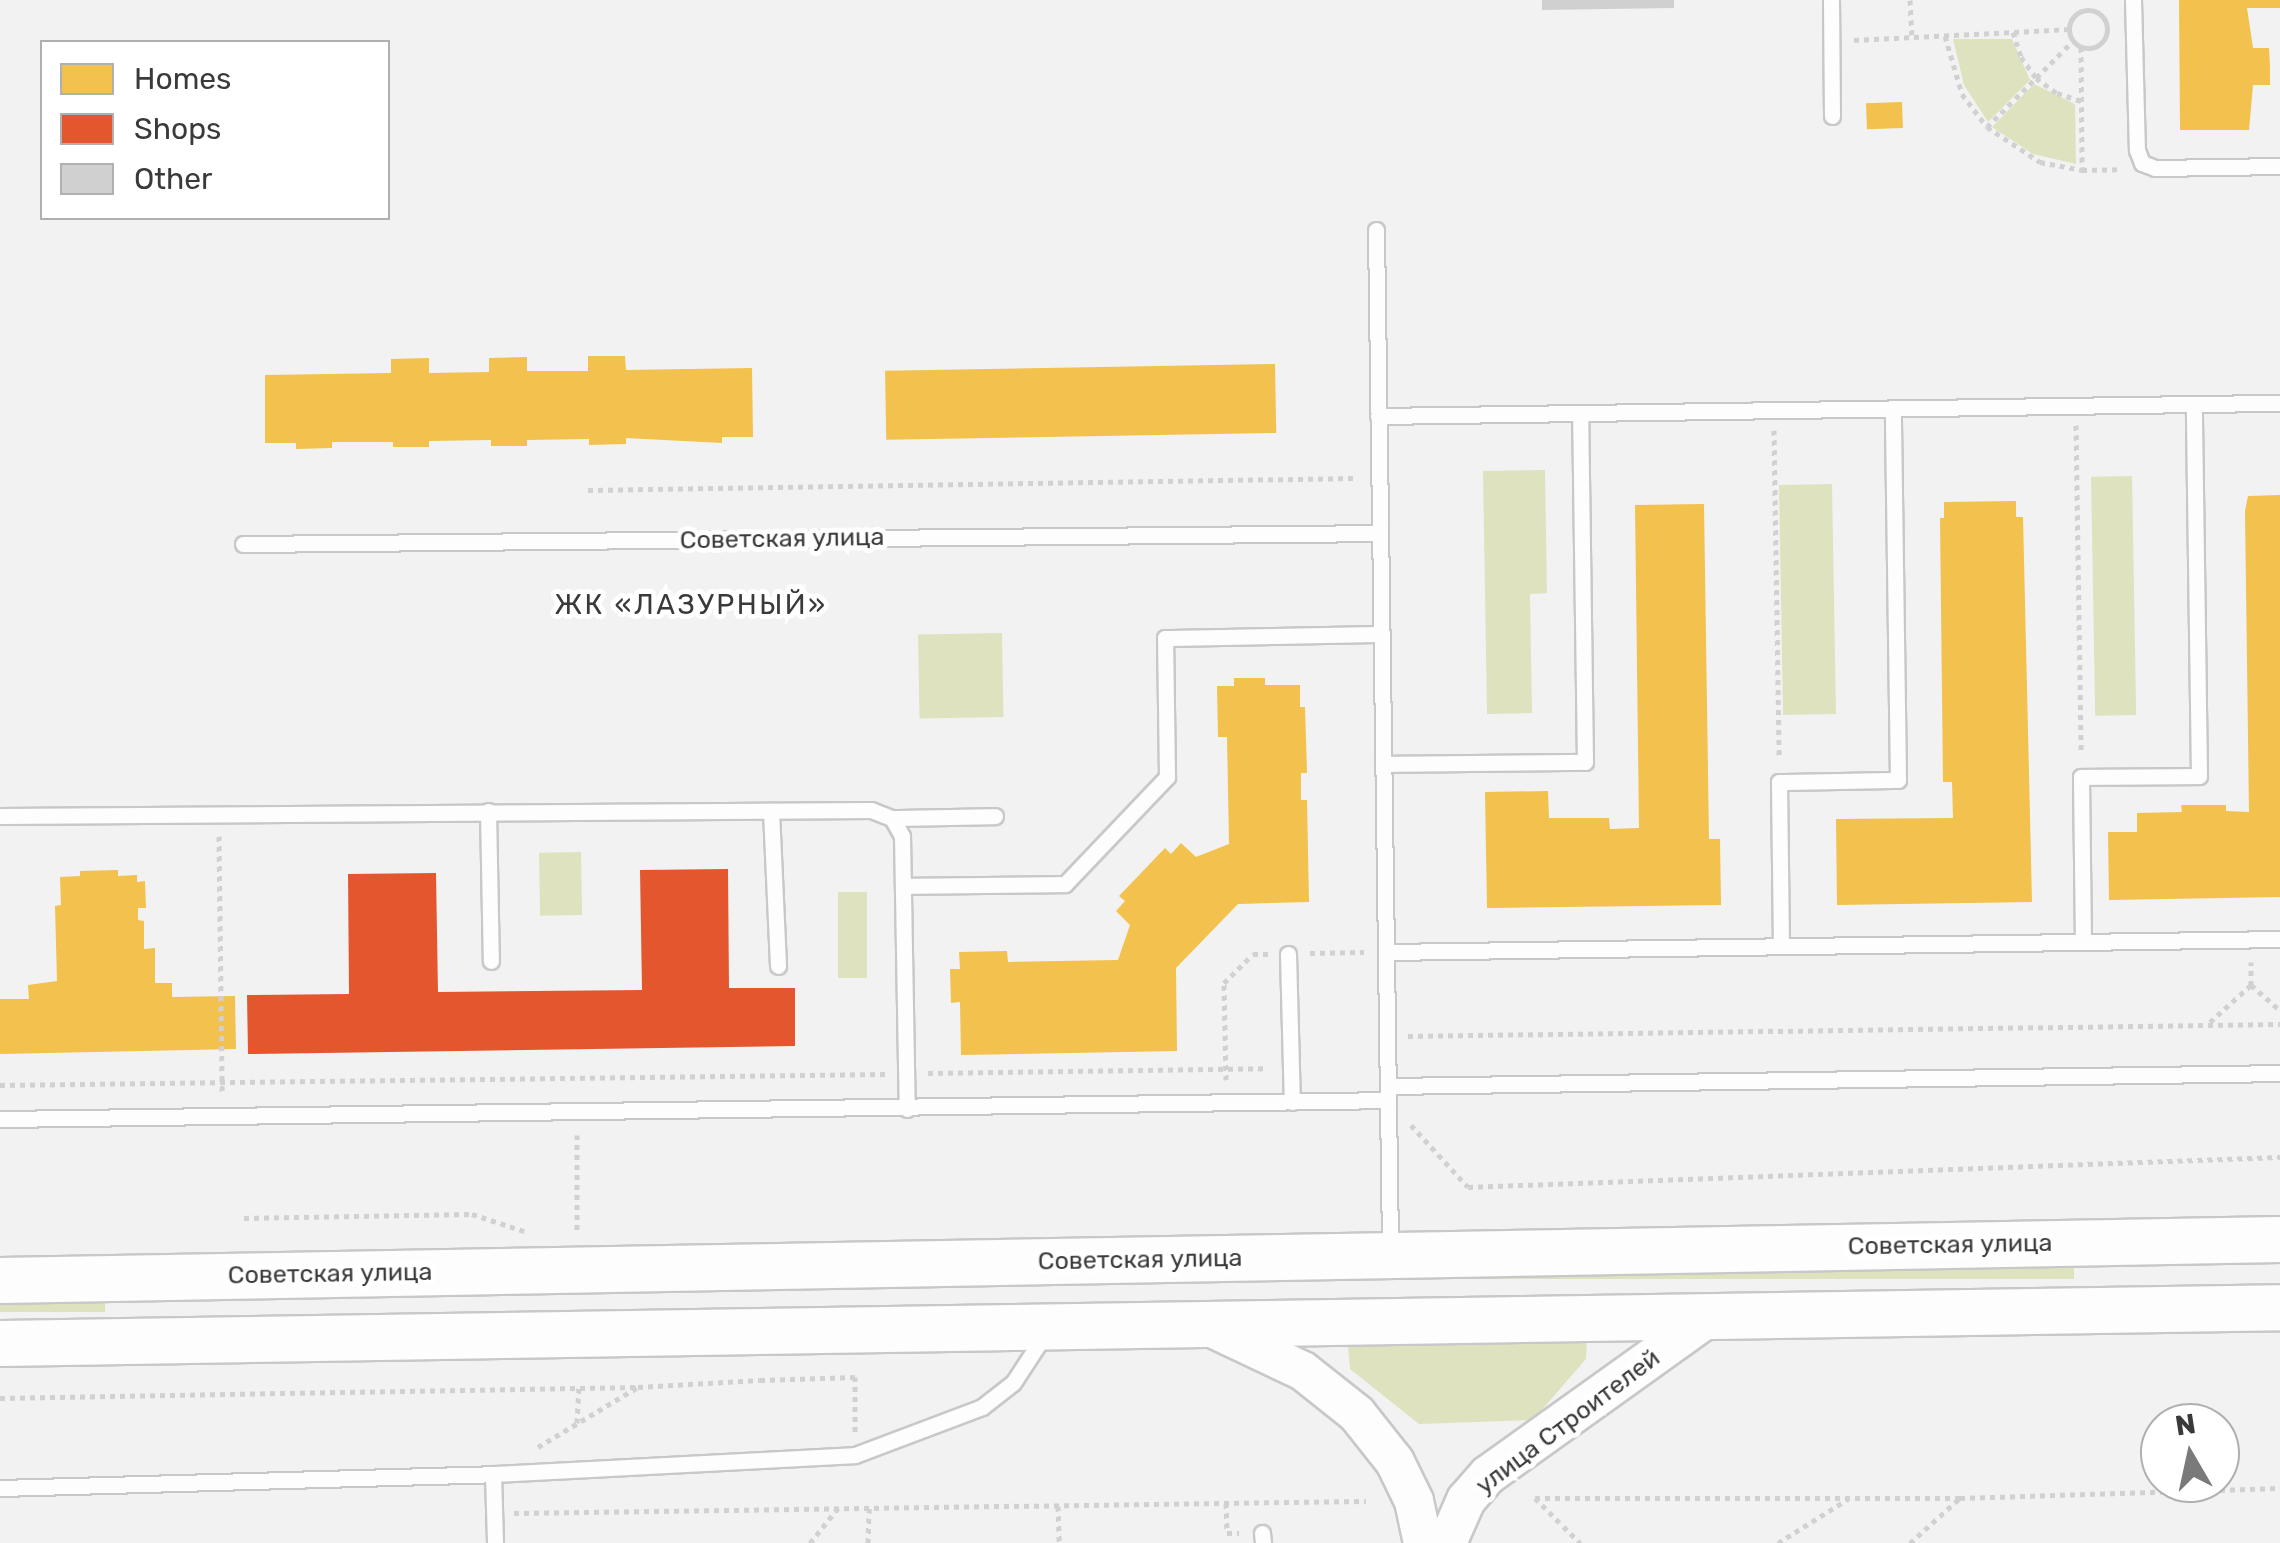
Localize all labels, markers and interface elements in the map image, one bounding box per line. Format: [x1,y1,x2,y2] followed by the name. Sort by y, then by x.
[40,40,390,220] legend
[134,61,231,97] text: Homes
[134,111,221,147] text: Shops
[134,161,213,197] text: Other
[680,522,884,556] street label: Советская улица
[554,588,828,622] district label: ЖК «ЛАЗУРНЫЙ»
[1848,1228,2052,1262] street label: Советская улица
[1038,1243,1242,1277] street label: Советская улица
[228,1257,432,1291] street label: Советская улица
[1470,1343,1666,1501] street label: улица Строителей
[2140,1403,2240,1503] north arrow
[2173,1407,2198,1443] text: N

